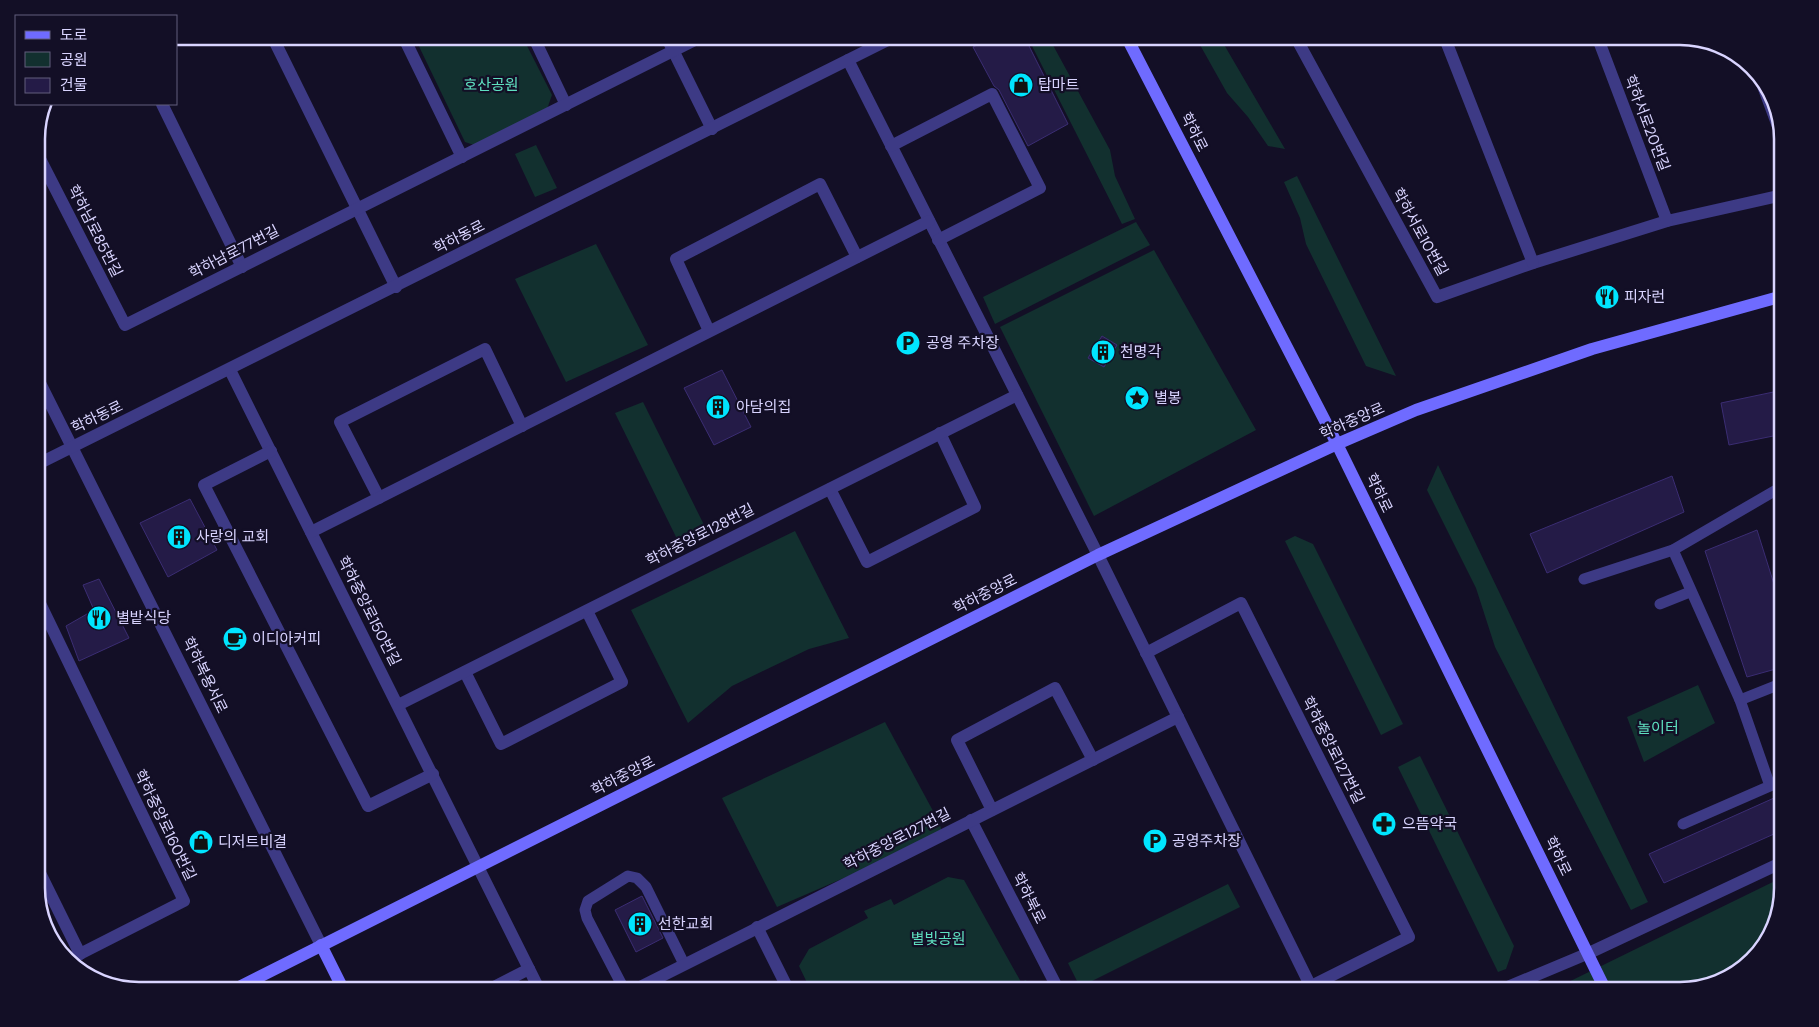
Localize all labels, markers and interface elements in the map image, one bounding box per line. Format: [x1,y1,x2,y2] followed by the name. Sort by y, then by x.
[15,15,178,105] legend
[60,25,88,45] text: 도로
[60,50,88,70] text: 공원
[1008,72,1034,98] shop icon: 탑마트
[1619,72,1675,174] street label: 학하서로20번길
[60,75,88,95] text: 건물
[463,75,519,95] park label: 호산공원
[1038,75,1080,95] place label: 탑마트
[1176,109,1212,155] street label: 학하로
[63,181,127,281] street label: 학하남로85번길
[1388,184,1452,280] street label: 학하서로10번길
[430,216,488,258] street label: 학하동로
[185,221,283,283] street label: 학하남로77번길
[1594,284,1620,310] restaurant icon: 피자런
[1624,287,1665,307] place label: 피자런
[895,330,921,356] parking icon: 공영 주차장
[926,333,999,353] place label: 공영 주차장
[1090,339,1116,365] building icon: 천명각
[1120,342,1162,362] place label: 천명각
[1124,385,1150,411] place icon: 별봉
[1154,388,1182,408] place label: 별봉
[705,394,731,420] building icon: 아담의집
[68,396,126,438] street label: 학하동로
[736,397,791,417] place label: 아담의집
[1316,398,1388,444] street label: 학하중앙로
[1361,470,1397,516] street label: 학하로
[643,499,757,571] street label: 학하중앙로128번길
[166,524,192,550] building icon: 사랑의 교회
[196,527,269,547] place label: 사랑의 교회
[333,553,405,669] street label: 학하중앙로150번길
[950,569,1020,619] street label: 학하중앙로
[86,605,112,631] restaurant icon: 별밭식당
[116,608,171,628] place label: 별밭식당
[222,626,248,652] cafe icon: 이디아커피
[252,629,321,649] place label: 이디아커피
[178,633,232,717] street label: 학하복용서로
[1297,693,1369,807] street label: 학하중앙로127번길
[1637,718,1679,738] park label: 놀이터
[588,751,658,801] street label: 학하중앙로
[129,766,201,884] street label: 학하중앙로160번길
[840,803,954,875] street label: 학하중앙로127번길
[1371,811,1397,837] pharmacy icon: 으뜸약국
[1402,814,1457,834] place label: 으뜸약국
[1142,828,1168,854] parking icon: 공영주차장
[188,829,214,855] shop icon: 디저트비결
[1172,831,1241,851] place label: 공영주차장
[218,832,287,852] place label: 디저트비결
[1540,833,1576,879] street label: 학하로
[1008,869,1050,927] street label: 학하북로
[627,911,653,937] building icon: 선한교회
[658,914,713,934] place label: 선한교회
[910,929,966,949] park label: 별빛공원

